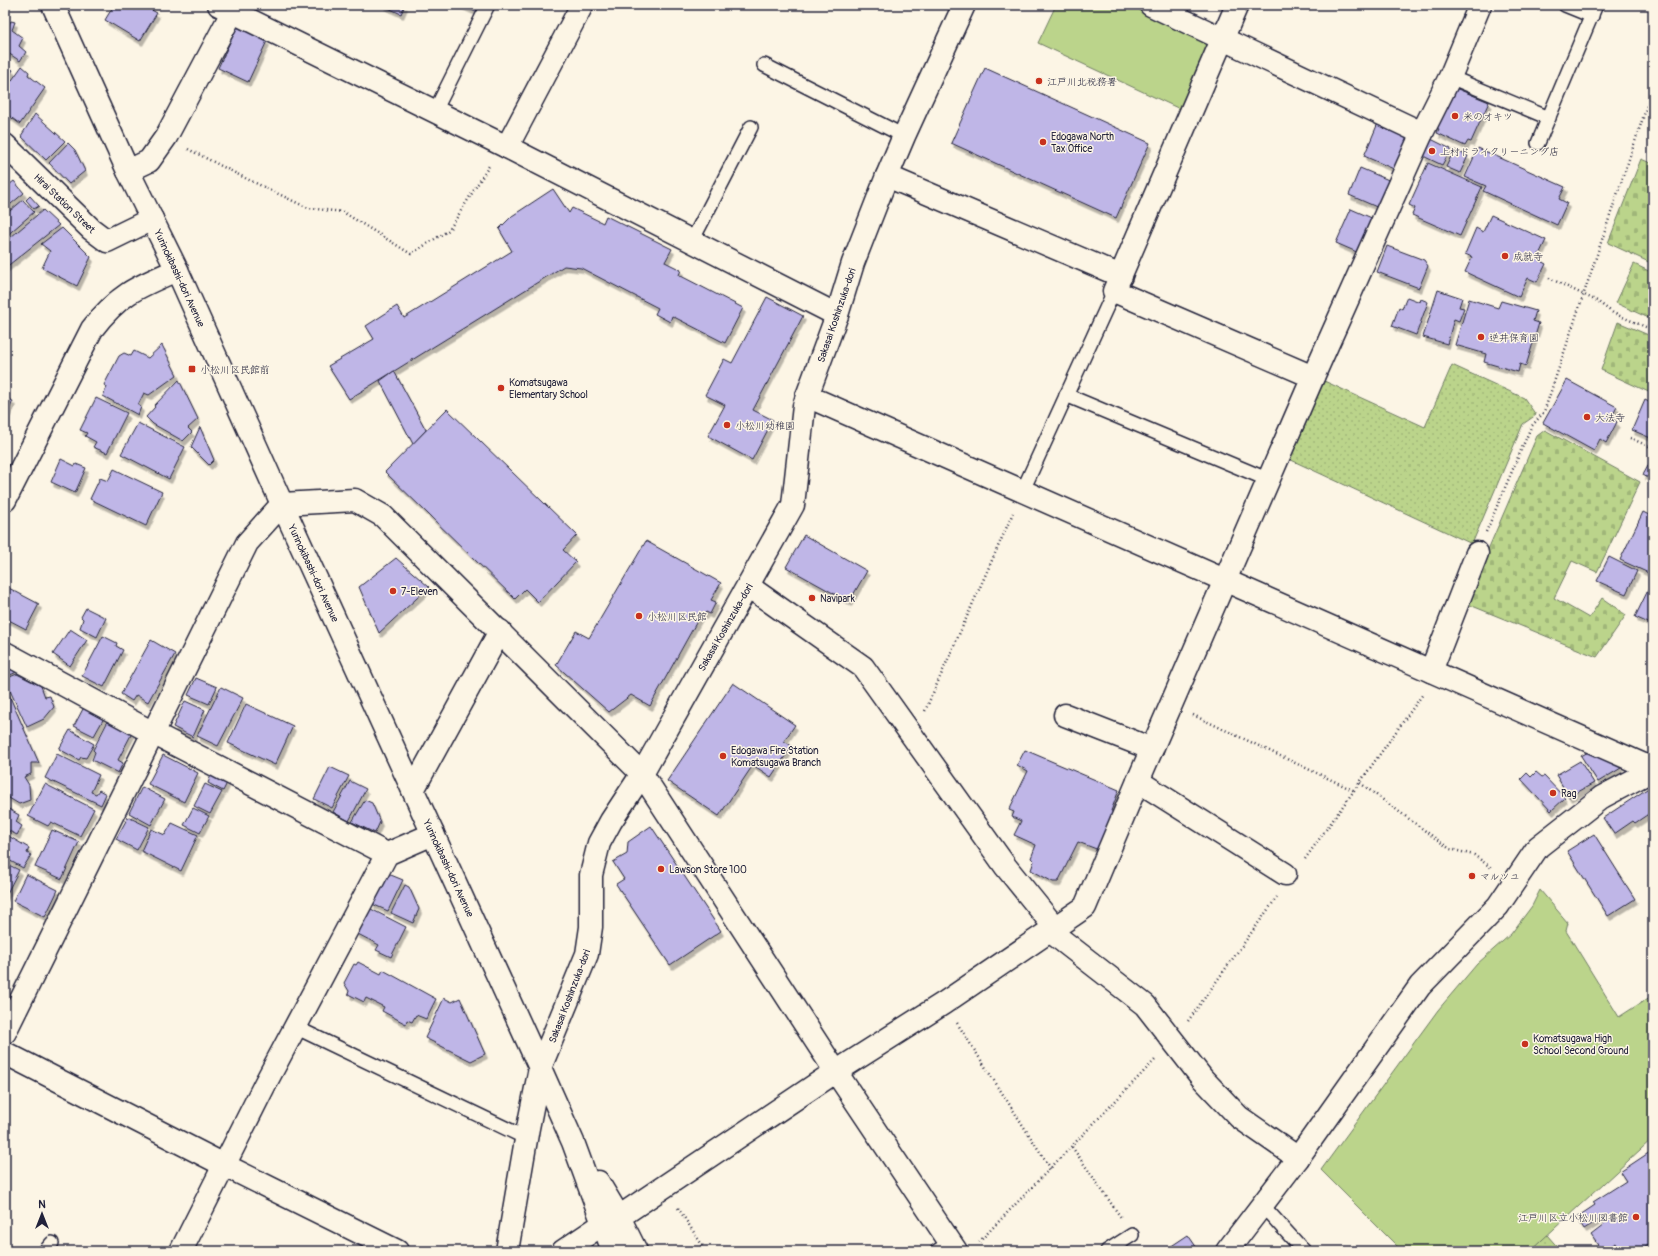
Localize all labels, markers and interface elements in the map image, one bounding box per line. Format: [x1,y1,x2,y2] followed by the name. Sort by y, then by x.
[1034,76,1044,86] marker: 江戸川北税務署
[1047,76,1117,88] place label: 江戸川北税務署
[1450,111,1460,121] marker: 米のオキツ
[1463,111,1513,123] place label: 米のオキツ
[1051,131,1114,155] place label: Edogawa North Tax Office
[1038,137,1048,147] marker: Edogawa North Tax Office
[1427,146,1437,156] marker: 上村ドライクリーニング店
[1440,146,1559,158] place label: 上村ドライクリーニング店
[31,171,98,237] street label: Hirai Station Street
[151,227,207,329] street label: Yurinokibashi-dori Avenue
[1500,251,1510,261] marker: 成就寺
[1513,251,1543,263] place label: 成就寺
[815,266,859,364] street label: Sakasai Koshinzuka-dori
[1476,332,1486,342] marker: 逆井保育園
[1489,332,1539,344] place label: 逆井保育園
[187,364,197,374] marker: 小松川区民館前
[200,364,270,376] place label: 小松川区民館前
[509,377,588,401] place label: Komatsugawa Elementary School
[496,383,506,393] marker: Komatsugawa Elementary School
[1582,412,1592,422] marker: 大法寺
[1595,412,1625,424] place label: 大法寺
[722,420,732,430] marker: 小松川幼稚園
[735,420,795,432] place label: 小松川幼稚園
[285,522,341,624] street label: Yurinokibashi-dori Avenue
[696,581,756,673] street label: Sakasai Koshinzuka-dori
[388,586,398,596] marker: 7-Eleven
[401,586,438,598] place label: 7-Eleven
[807,593,817,603] marker: Navipark
[820,593,856,605] place label: Navipark
[634,611,644,621] marker: 小松川区民館
[647,611,707,623] place label: 小松川区民館
[731,745,821,769] place label: Edogawa Fire Station Komatsugawa Branch
[718,751,728,761] marker: Edogawa Fire Station Komatsugawa Branch
[1548,788,1558,798] marker: Rag
[1561,788,1576,800] place label: Rag
[420,817,476,919] street label: Yurinokibashi-dori Avenue
[656,864,666,874] marker: Lawson Store 100
[669,864,747,876] place label: Lawson Store 100
[1467,871,1477,881] marker: マルツユ
[1480,871,1520,883] place label: マルツユ
[547,948,593,1045] street label: Sakasai Koshinzuka-dori
[1533,1033,1629,1057] place label: Komatsugawa High School Second Ground
[1520,1039,1530,1049] marker: Komatsugawa High School Second Ground
[22,1194,62,1234] north arrow
[38,1198,46,1211] text: N
[1518,1212,1628,1224] place label: 江戸川区立小松川図書館
[1631,1212,1641,1222] marker: 江戸川区立小松川図書館

